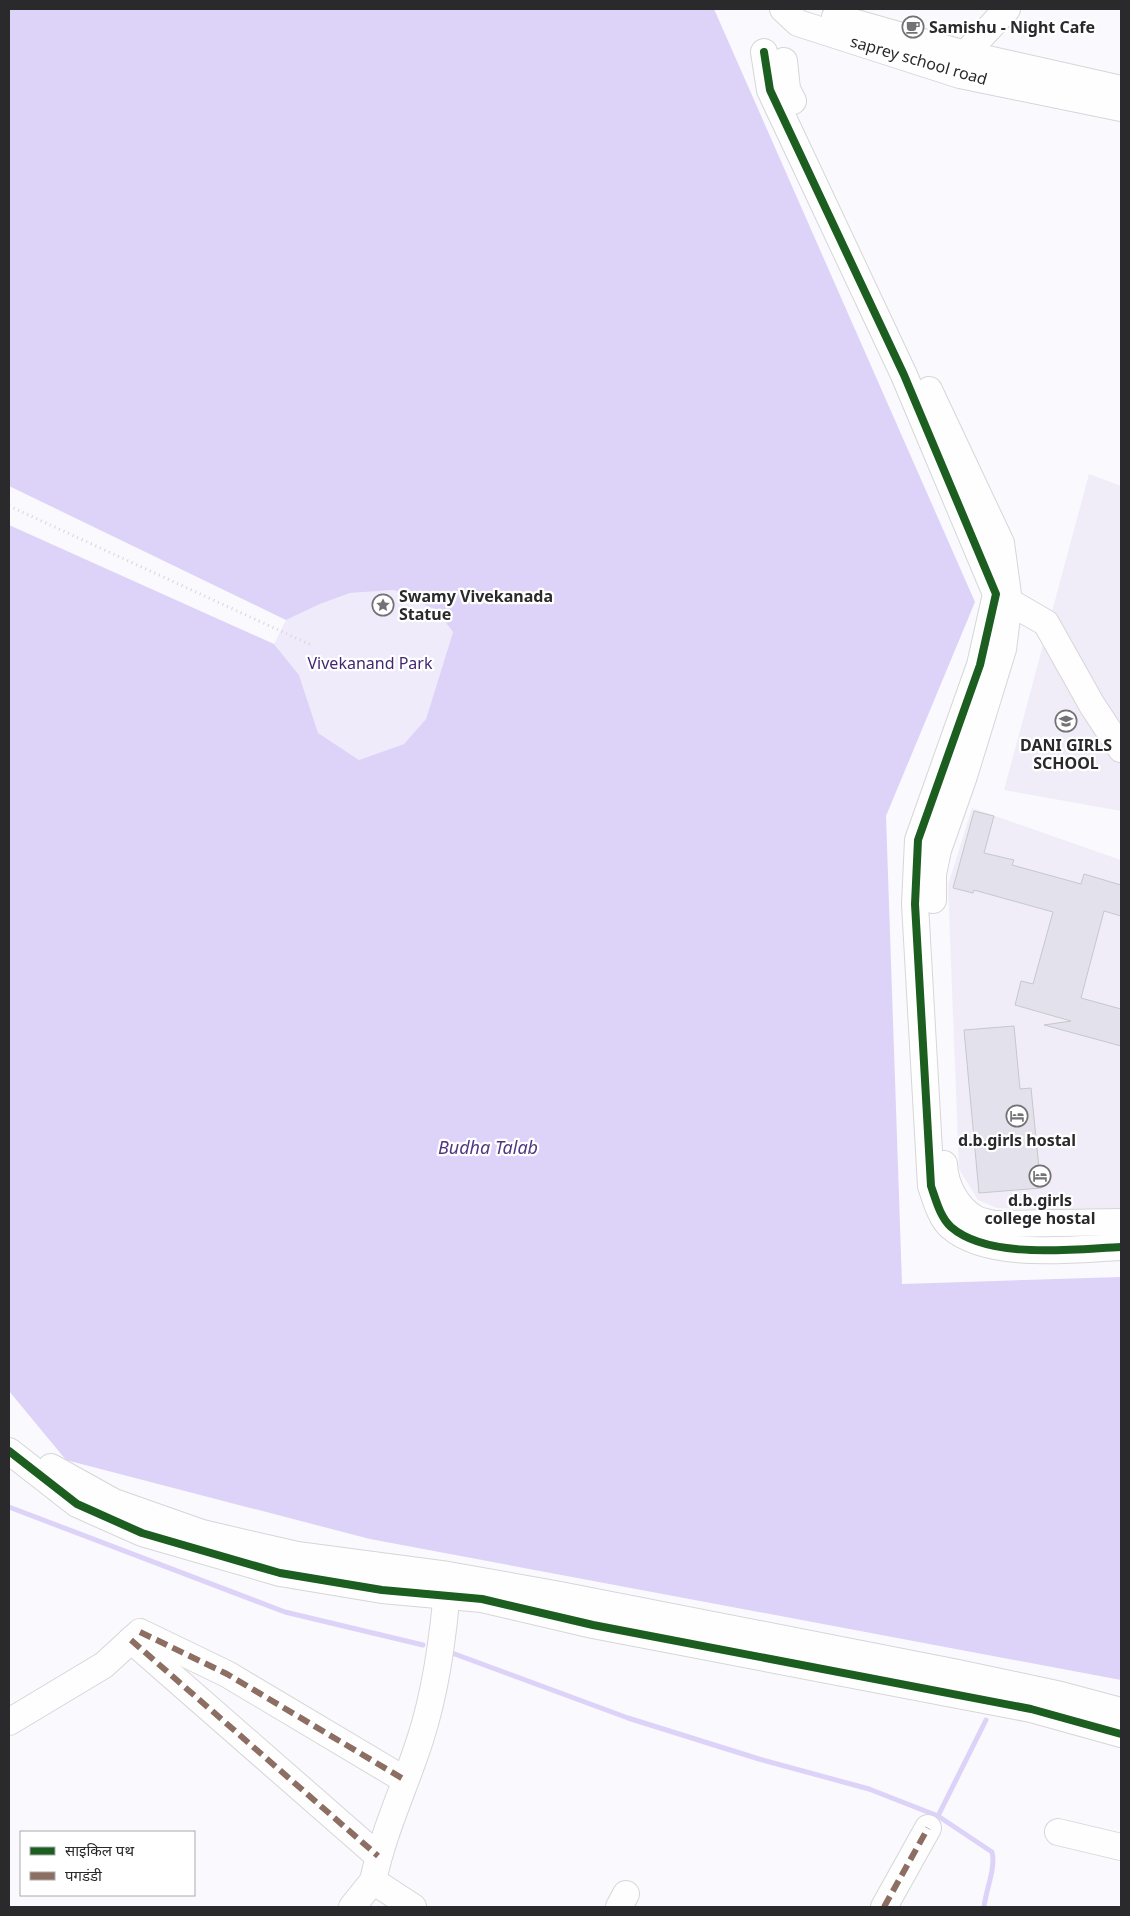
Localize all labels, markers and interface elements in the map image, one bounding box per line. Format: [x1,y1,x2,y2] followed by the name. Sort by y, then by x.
[901,15,925,39] cafe icon: Samishu - Night Cafe
[929,16,1095,38] place label: Samishu - Night Cafe
[848,30,990,90] street label: saprey school road
[399,585,553,625] place label: Swamy Vivekanada Statue
[371,593,395,617] place icon: Swamy Vivekanada Statue
[308,652,433,674] park label: Vivekanand Park
[1054,709,1078,733] school or university icon: DANI GIRLS SCHOOL
[1020,734,1112,774] place label: DANI GIRLS SCHOOL
[1005,1104,1029,1128] hotel icon: d.b.girls hostal
[958,1129,1076,1151] place label: d.b.girls hostal
[438,1135,538,1159] water label: Budha Talab
[1028,1164,1052,1188] hotel icon: d.b.girls college hostal
[985,1189,1095,1229] place label: d.b.girls college hostal
[20,1831,195,1896] legend
[65,1840,134,1860] text: साइकिल पथ
[65,1865,103,1885] text: पगडंडी

